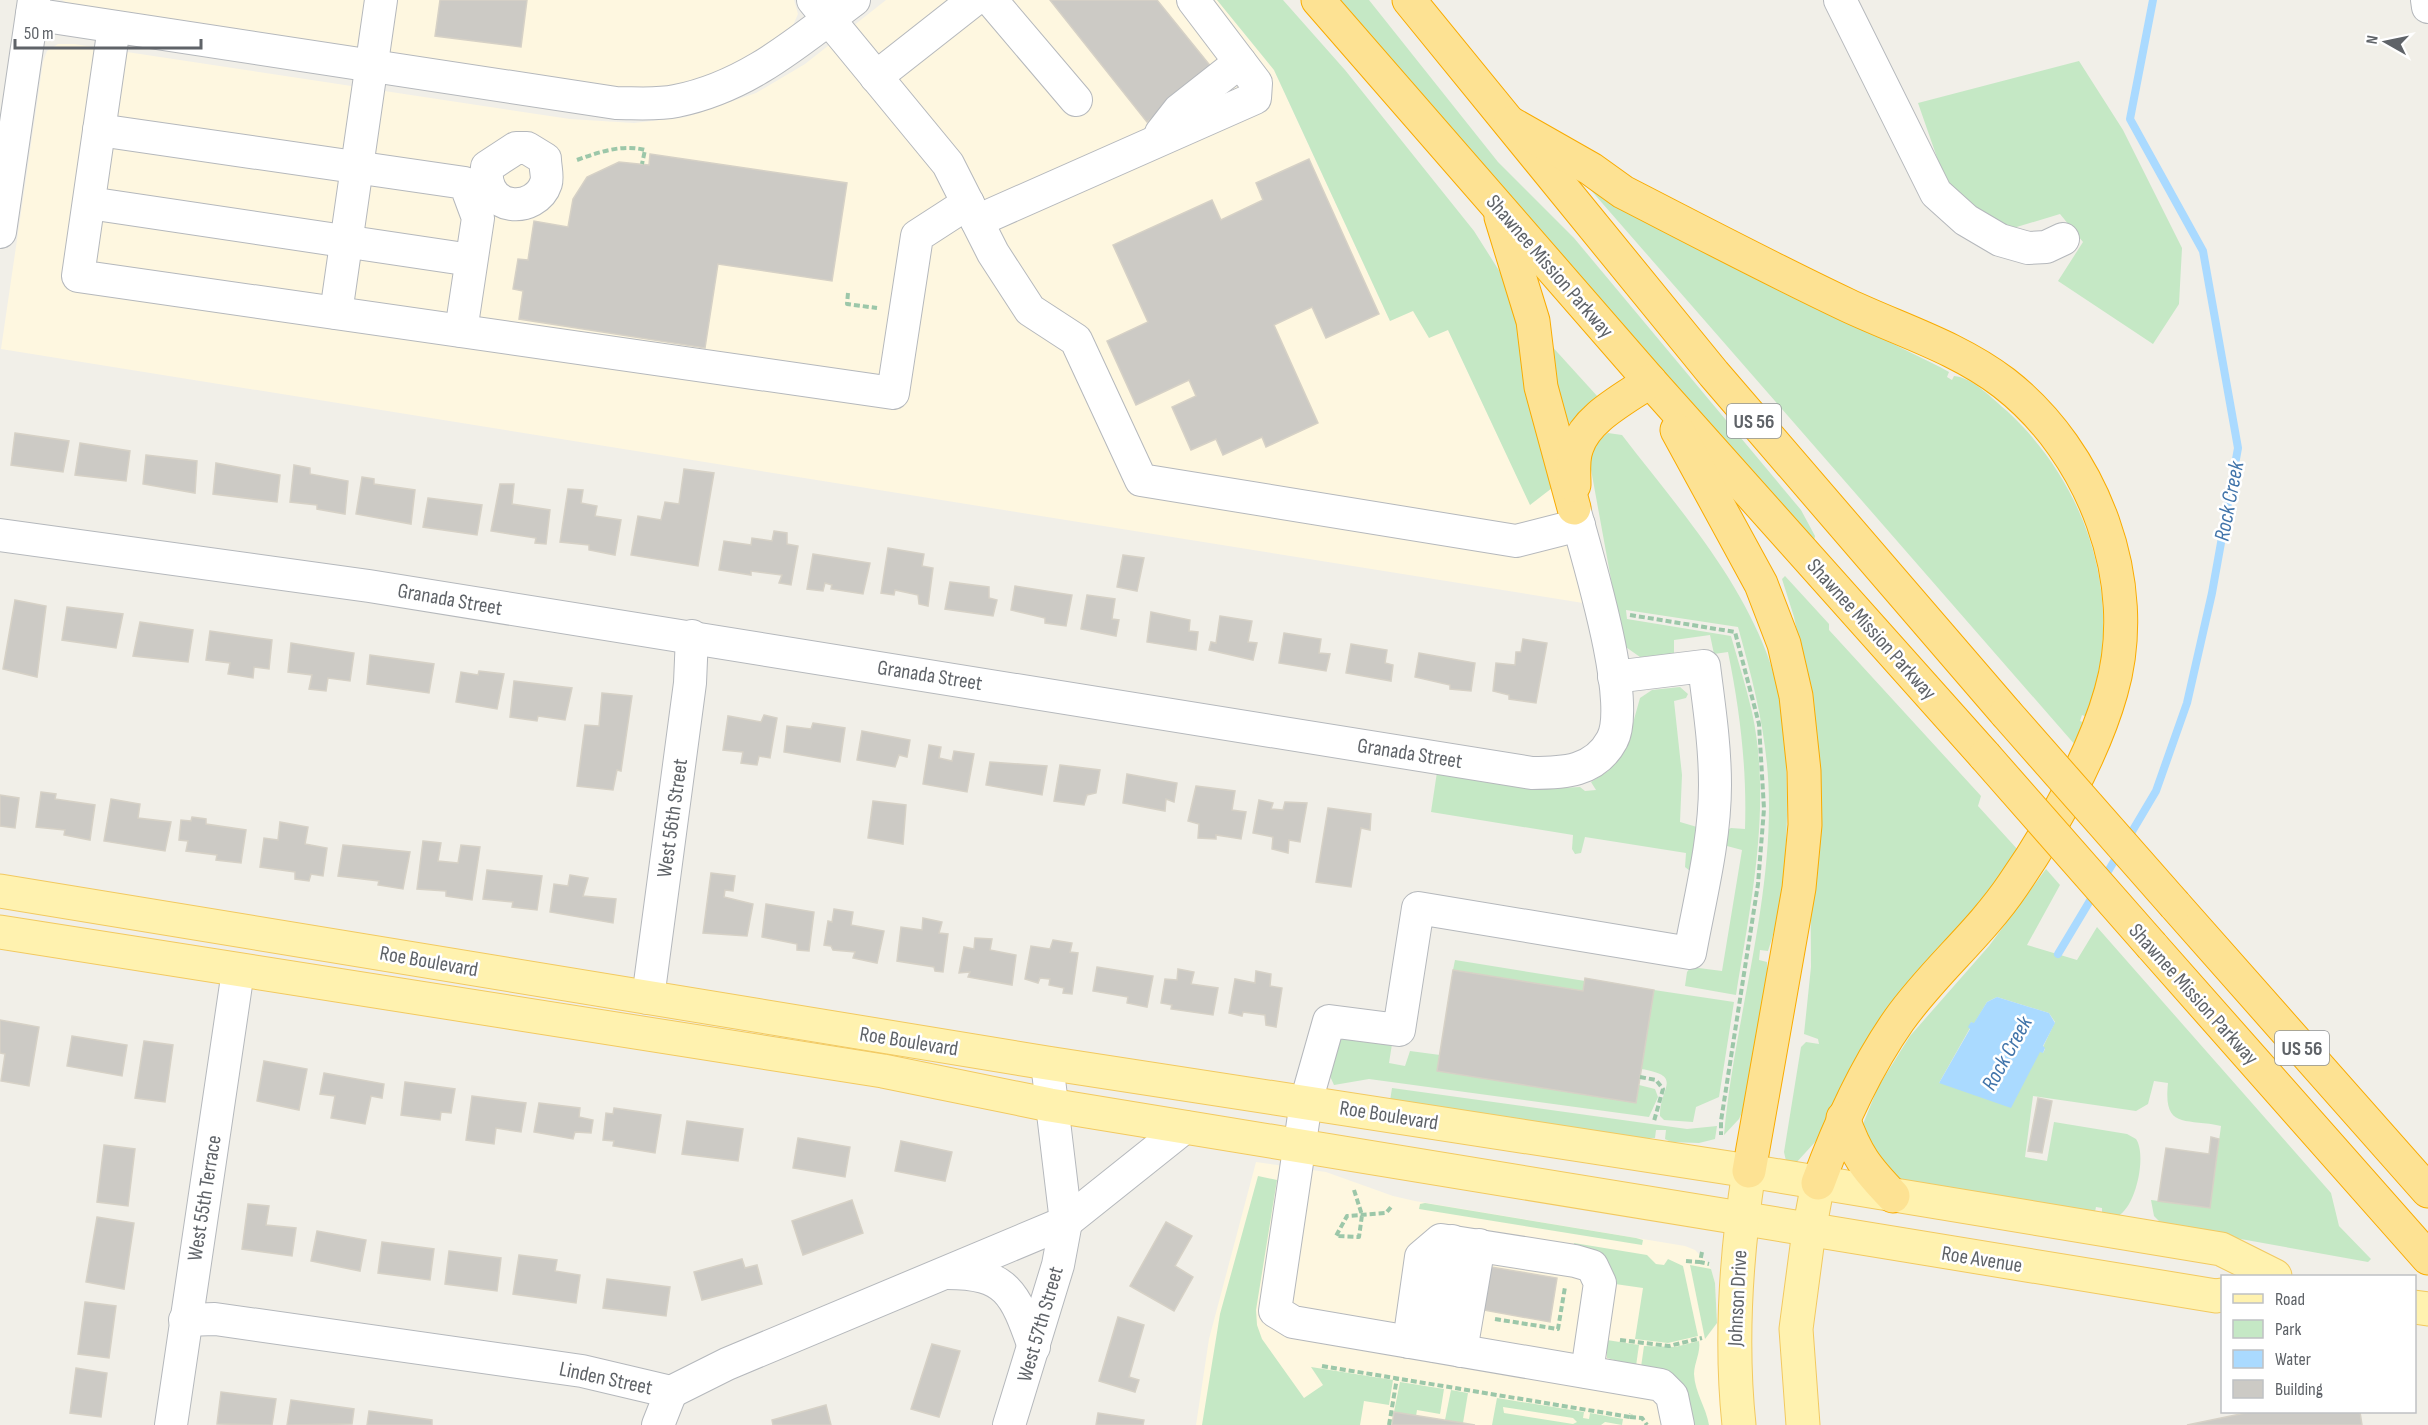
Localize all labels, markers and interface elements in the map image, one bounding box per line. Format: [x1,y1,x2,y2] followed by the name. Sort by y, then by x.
[15,12,201,50] scale bar
[2356,12,2416,72] north arrow
[24,23,54,44] text: 50 m
[2363,34,2383,46] text: N
[1481,190,1619,343] street label: Shawnee Mission Parkway
[1727,404,1781,438] road number: US 56
[2209,458,2251,543] water label: Rock Creek
[1802,554,1942,705] street label: Shawnee Mission Parkway
[396,578,504,621] street label: Granada Street
[876,655,984,696] street label: Granada Street
[1356,733,1464,774] street label: Granada Street
[652,757,693,879] street label: West 56th Street
[2124,919,2264,1070] street label: Shawnee Mission Parkway
[378,941,480,982] street label: Roe Boulevard
[1976,1011,2039,1095] water label: Rock Creek
[858,1021,960,1062] street label: Roe Boulevard
[2275,1031,2329,1065] road number: US 56
[1338,1095,1440,1136] street label: Roe Boulevard
[182,1134,227,1263] street label: West 55th Terrace
[1940,1241,2024,1278] street label: Roe Avenue
[1722,1249,1753,1348] street label: Johnson Drive
[1012,1263,1069,1385] street label: West 57th Street
[2221,1275,2416,1413] legend
[2275,1289,2305,1310] text: Road
[2275,1319,2301,1340] text: Park
[2275,1349,2311,1370] text: Water
[557,1356,655,1401] street label: Linden Street
[2275,1379,2323,1400] text: Building

